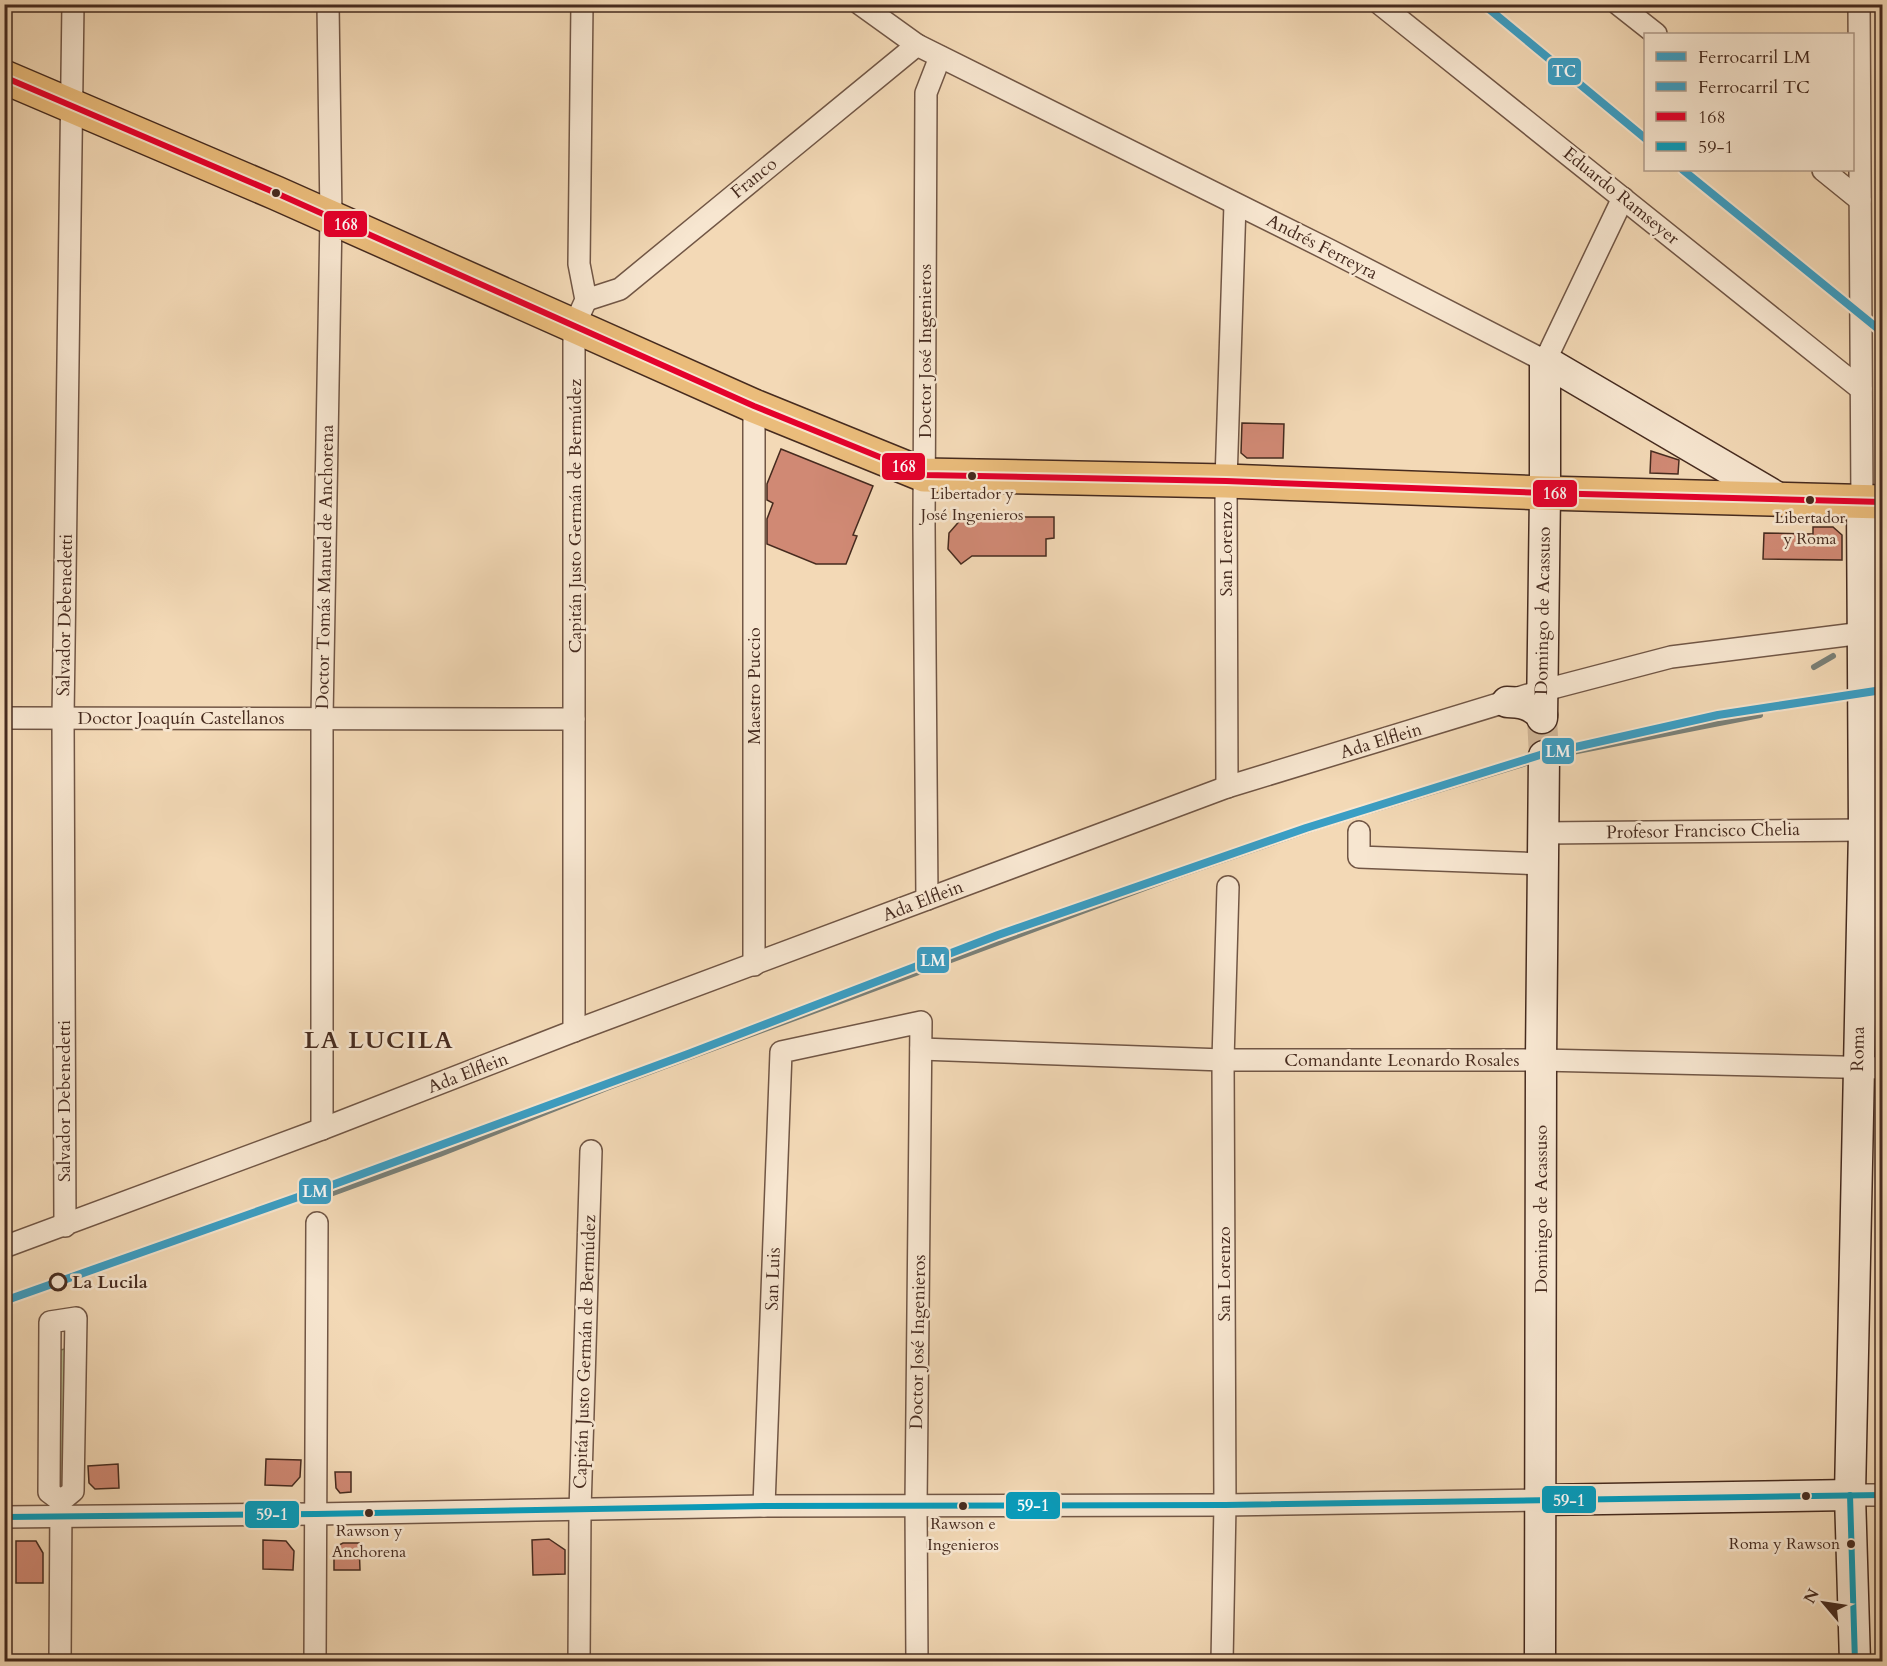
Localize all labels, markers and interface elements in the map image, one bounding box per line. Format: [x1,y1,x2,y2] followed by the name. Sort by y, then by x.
[1644,33,1854,171] legend
[1698,45,1811,70] text: Ferrocarril LM
[1547,57,1582,86] line badge: TC
[1552,61,1576,83] text: TC
[1698,75,1810,100] text: Ferrocarril TC
[1698,105,1726,130] text: 168
[1698,135,1734,160] text: 59-1
[1558,141,1685,251] street label: Eduardo Ramseyer
[726,152,783,204] street label: Franco
[270,187,282,199] unlabelled marker
[1262,208,1382,286] street label: Andrés Ferreyra
[323,210,368,238] line badge: 168
[334,214,358,236] text: 168
[913,264,938,438] street label: Doctor José Ingenieros
[563,379,588,653] street label: Capitán Justo Germán de Bermúdez
[310,424,340,710] street label: Doctor Tomás Manuel de Anchorena
[881,452,926,481] line badge: 168
[892,456,916,478] text: 168
[966,470,978,482] marker: Libertador y José Ingenieros
[1532,479,1578,508] line badge: 168
[919,483,1023,526] place label: Libertador y José Ingenieros
[1543,483,1567,505] text: 168
[1804,494,1816,506] marker: Libertador y Roma
[1214,501,1239,597] street label: San Lorenzo
[1775,507,1846,550] place label: Libertador y Roma
[1529,526,1557,695] street label: Domingo de Acassuso
[51,534,79,696] street label: Salvador Debenedetti
[742,627,767,745] street label: Maestro Puccio
[78,706,284,731] street label: Doctor Joaquín Castellanos
[1337,716,1426,765] street label: Ada Elflein
[1541,737,1575,765] line badge: LM
[1545,741,1571,763] text: LM
[1606,817,1800,845] street label: Profesor Francisco Chelia
[879,874,968,928] street label: Ada Elflein
[916,946,950,974] line badge: LM
[920,950,946,972] text: LM
[52,1020,77,1182] street label: Salvador Debenedetti
[304,1024,454,1057] district label: LA LUCILA
[1845,1026,1871,1072] street label: Roma
[424,1046,513,1100] street label: Ada Elflein
[1284,1048,1520,1073] street label: Comandante Leonardo Rosales
[1529,1124,1554,1293] street label: Domingo de Acassuso
[298,1177,332,1205] line badge: LM
[302,1181,328,1203] text: LM
[568,1214,602,1490] street label: Capitán Justo Germán de Bermúdez
[1212,1226,1237,1322] street label: San Lorenzo
[759,1247,787,1311] street label: San Luis
[904,1254,932,1430] street label: Doctor José Ingenieros
[72,1270,148,1295] place label: La Lucila
[49,1273,67,1291] marker: La Lucila
[1541,1485,1597,1514] line badge: 59-1
[1553,1490,1585,1512] text: 59-1
[1800,1490,1812,1502] unlabelled marker
[1005,1491,1061,1520] line badge: 59-1
[1017,1495,1049,1517] text: 59-1
[244,1500,300,1529] line badge: 59-1
[957,1500,969,1512] marker: Rawson e Ingenieros
[256,1504,288,1526] text: 59-1
[363,1507,375,1519] marker: Rawson y Anchorena
[927,1513,999,1556] place label: Rawson e Ingenieros
[332,1520,406,1563] place label: Rawson y Anchorena
[1729,1533,1840,1555] place label: Roma y Rawson
[1845,1538,1857,1550] marker: Roma y Rawson
[1794,1573,1854,1633] north arrow
[1799,1585,1825,1608] text: N

